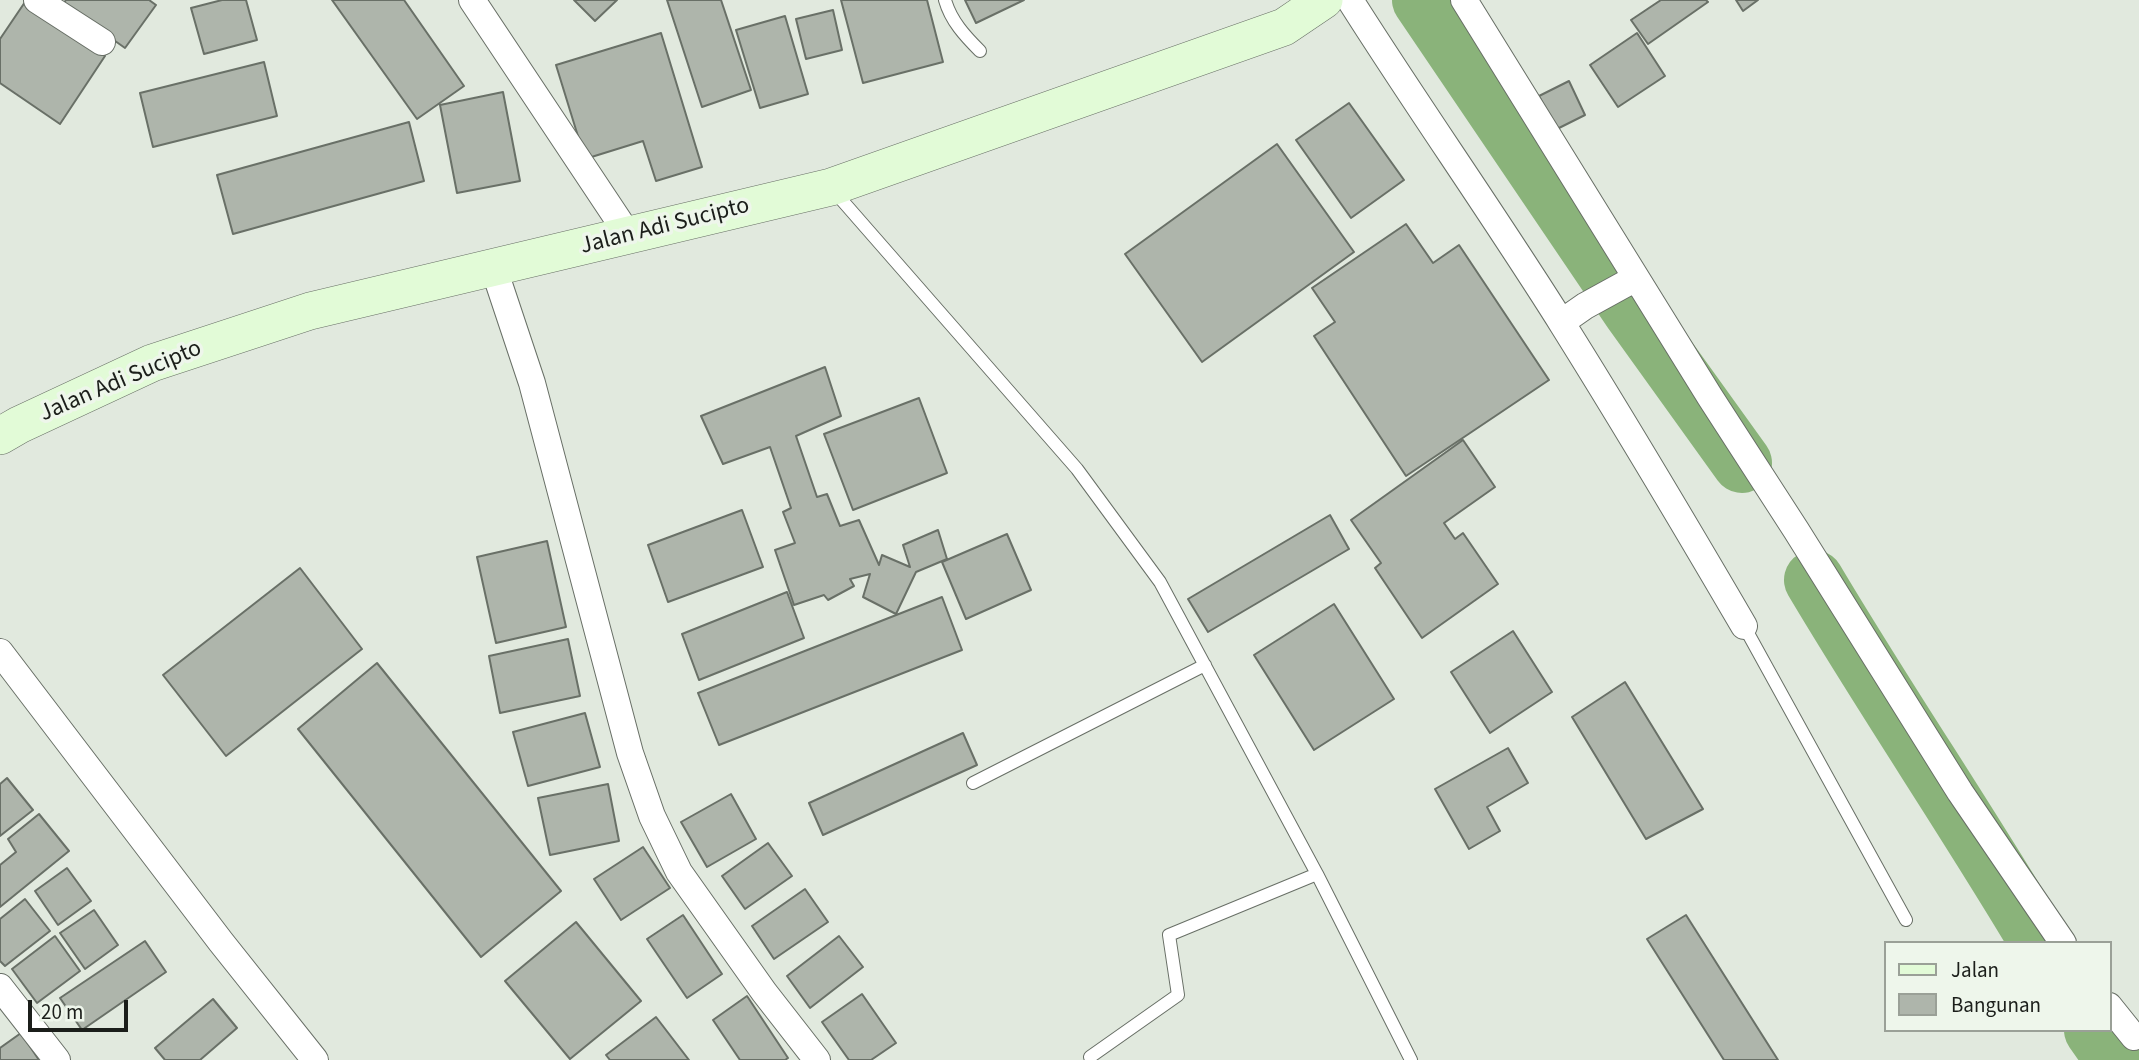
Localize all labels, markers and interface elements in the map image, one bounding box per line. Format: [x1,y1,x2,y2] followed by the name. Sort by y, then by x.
[577,192,753,262] street label: Jalan Adi Sucipto
[36,335,206,429] street label: Jalan Adi Sucipto
[1884,941,2111,1032] legend
[1951,955,1999,985] text: Jalan
[32,986,131,1030] scale bar
[1951,990,2041,1020] text: Bangunan
[41,997,83,1027] text: 20 m

